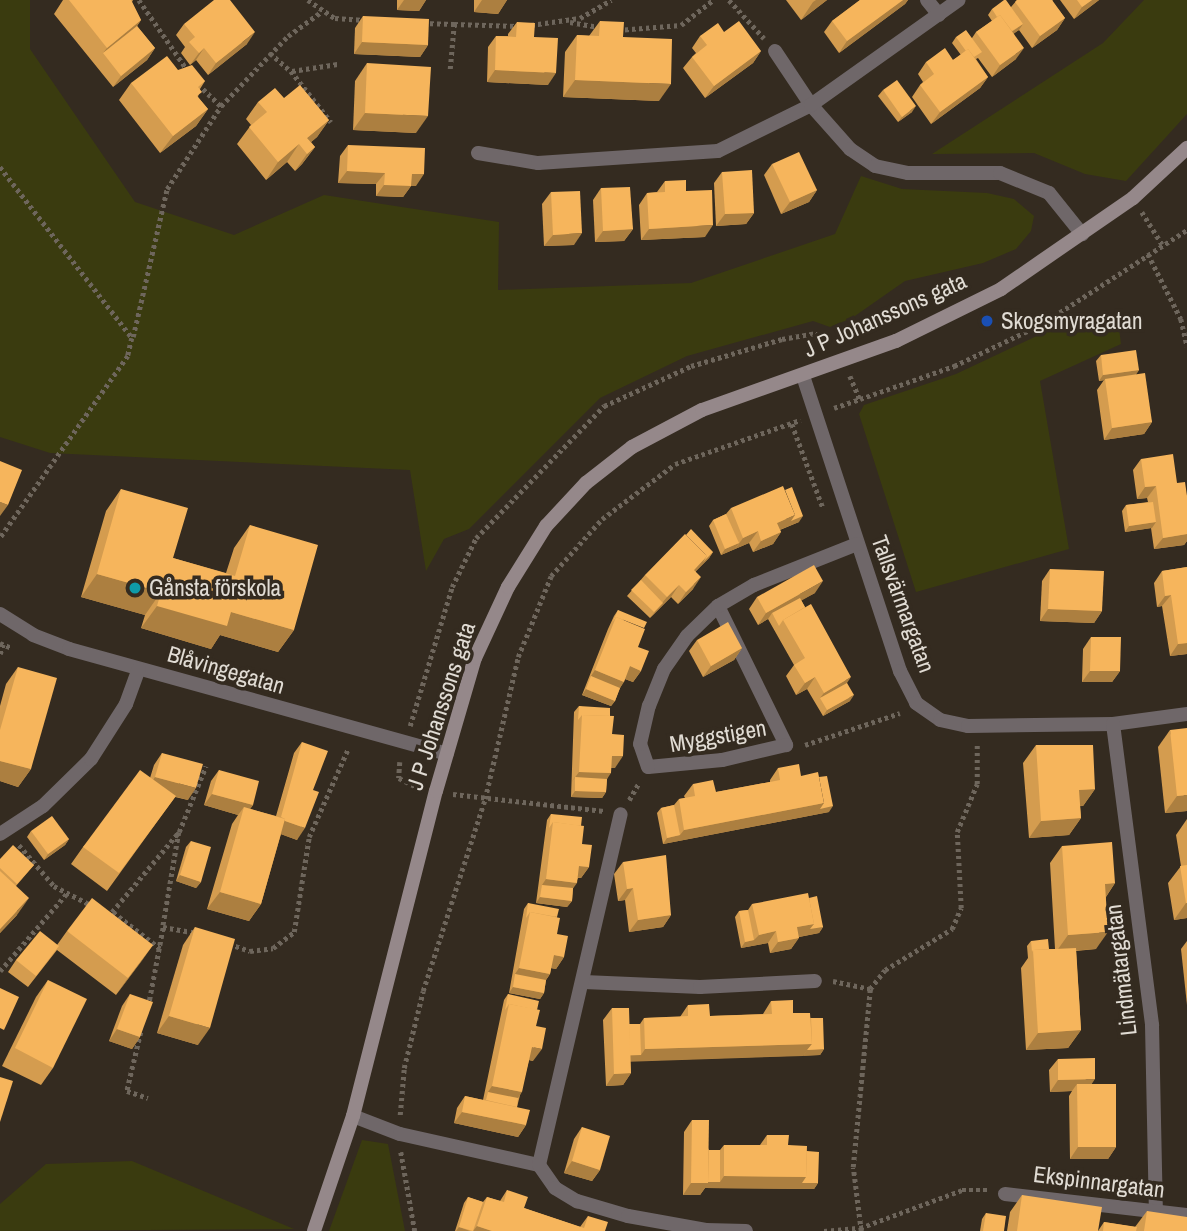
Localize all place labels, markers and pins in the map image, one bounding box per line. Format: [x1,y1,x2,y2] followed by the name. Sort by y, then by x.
[1001,307,1143,335] place label: Skogsmyragatan
[979,313,995,329] marker: Skogsmyragatan
[149,574,281,602] place label: Gånsta förskola
[127,580,143,596] marker: Gånsta förskola

